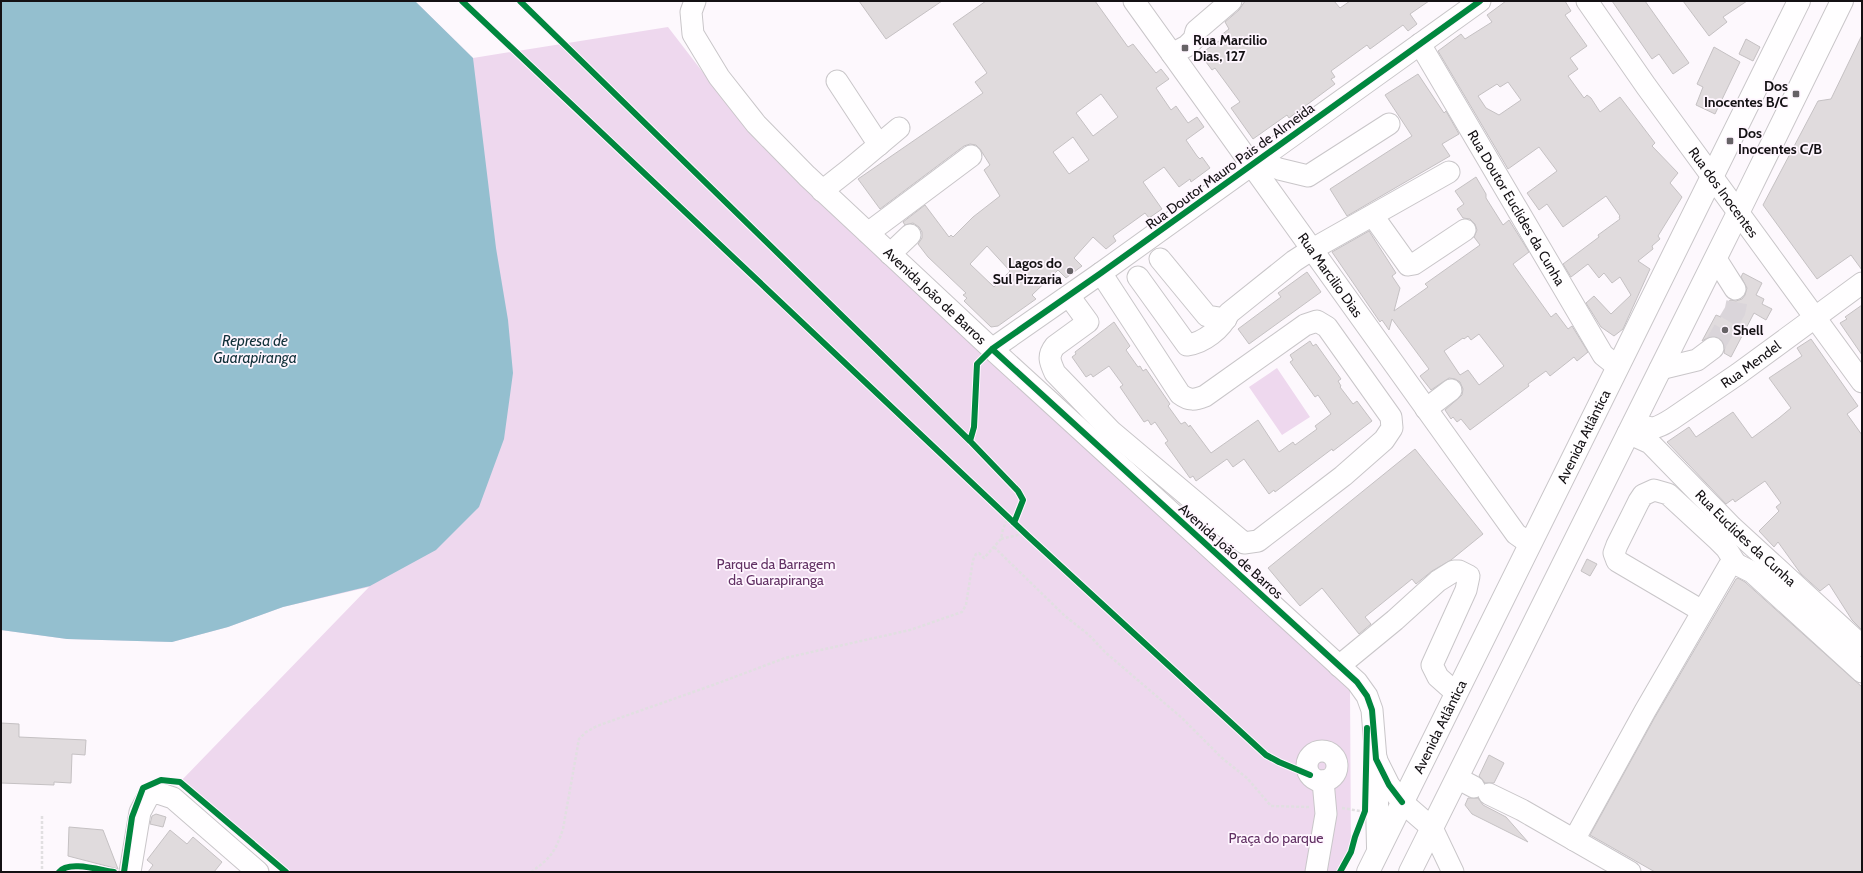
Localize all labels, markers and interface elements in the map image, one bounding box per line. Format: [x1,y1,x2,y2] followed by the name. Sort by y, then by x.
[1193,31,1267,65] place label: Rua Marcilio Dias, 127
[1180,43,1190,53] marker: Rua Marcilio Dias, 127
[1704,77,1788,111] place label: Dos Inocentes B/C
[1791,89,1801,99] marker: Dos Inocentes B/C
[1142,99,1318,233] street label: Rua Doutor Mauro Pais de Almeida
[1738,124,1822,158] place label: Dos Inocentes C/B
[1464,127,1569,289] street label: Rua Doutor Euclides da Cunha
[1725,136,1735,146] marker: Dos Inocentes C/B
[1685,143,1763,241] street label: Rua dos Inocentes
[1294,229,1367,321] street label: Rua Marcilio Dias
[880,243,990,348] street label: Avenida João de Barros
[993,254,1062,288] place label: Lagos do Sul Pizzaria
[1065,266,1075,276] marker: Lagos do Sul Pizzaria
[1733,321,1764,339] place label: Shell
[1720,325,1730,335] marker: Shell
[213,332,297,367] water label: Represa de Guarapiranga
[1717,336,1785,392] street label: Rua Mendel
[1553,386,1614,486] street label: Avenida Atlântica
[1691,486,1800,590] street label: Rua Euclides da Cunha
[1175,499,1287,603] street label: Avenida João de Barros
[717,555,835,589] park label: Parque da Barragem da Guarapiranga
[1409,677,1471,777] street label: Avenida Atlântica
[1229,829,1323,847] park label: Praça do parque

